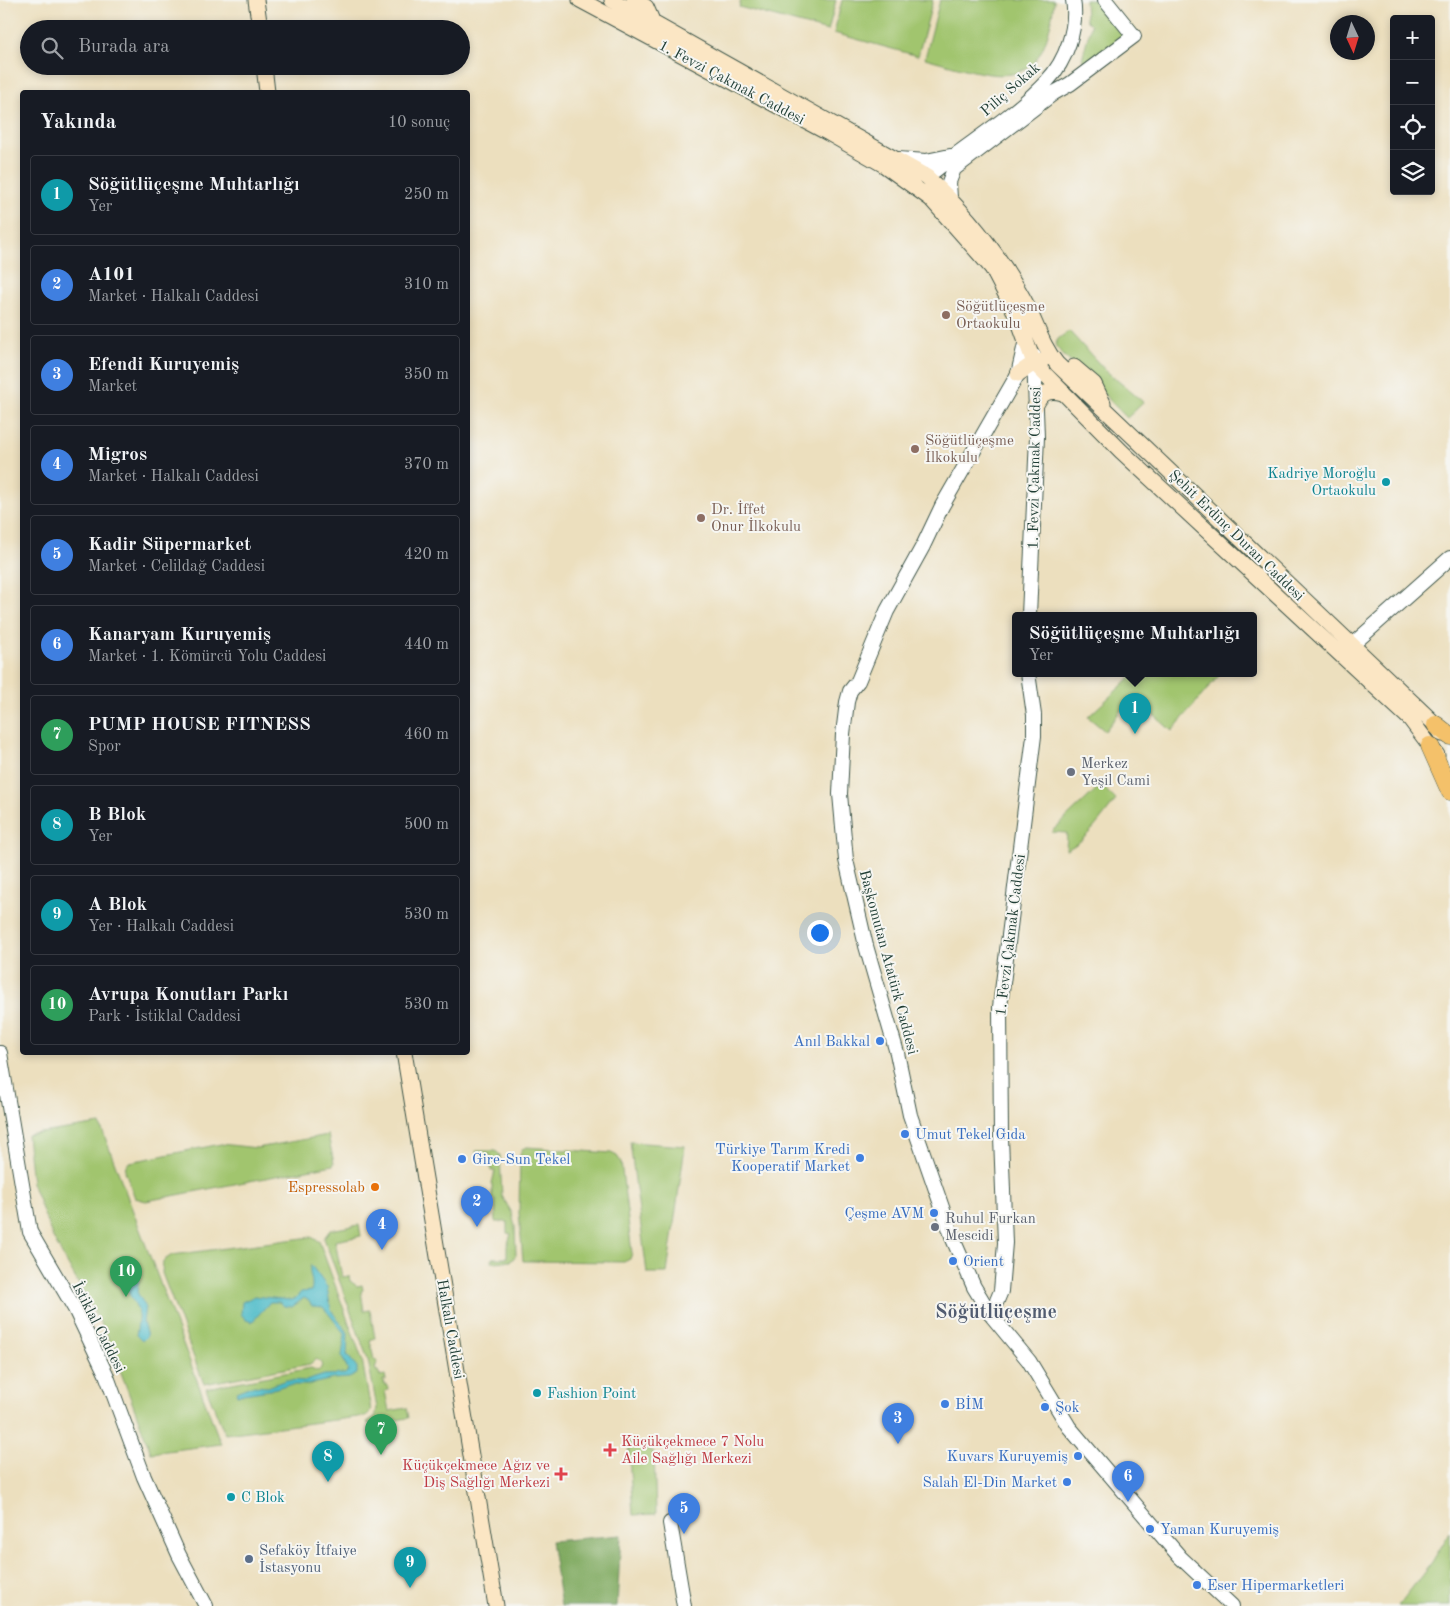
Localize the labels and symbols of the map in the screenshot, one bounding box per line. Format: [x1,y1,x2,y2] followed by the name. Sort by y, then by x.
[1330,15,1375,60] north arrow
[656,38,807,128] street label: 1. Fevzi Çakmak Caddesi
[979,60,1044,120] street label: Piliç Sokak
[956,300,1045,332] place label: Söğütlüçeşme Ortaokulu
[940,309,952,321] marker: Söğütlüçeşme Ortaokulu
[1027,386,1044,550] street label: 1. Fevzi Çakmak Caddesi
[925,434,1014,466] place label: Söğütlüçeşme İlkokulu
[909,443,921,455] marker: Söğütlüçeşme İlkokulu
[1267,467,1376,499] place label: Kadriye Moroğlu Ortaokulu
[1166,468,1306,604] street label: Şehit Erdinç Duran Caddesi
[1380,476,1392,488] marker: Kadriye Moroğlu Ortaokulu
[711,500,801,535] place label: Dr. İffet Onur İlkokulu
[695,512,707,524] marker: Dr. İffet Onur İlkokulu
[1119,693,1151,734] pin: 1
[1081,757,1150,789] place label: Merkez Yeşil Cami
[1065,766,1077,778] marker: Merkez Yeşil Cami
[994,853,1029,1017] street label: 1. Fevzi Çakmak Caddesi
[856,868,919,1056] street label: Başkomutan Atatürk Caddesi
[807,920,833,946] your location
[793,1035,870,1050] place label: Anıl Bakkal
[874,1035,886,1047] marker: Anıl Bakkal
[899,1128,911,1140] marker: Umut Tekel Gıda
[915,1128,1026,1143] place label: Umut Tekel Gıda
[715,1143,850,1175] place label: Türkiye Tarım Kredi Kooperatif Market
[854,1152,866,1164] marker: Türkiye Tarım Kredi Kooperatif Market
[456,1153,468,1165] marker: Gire-Sun Tekel
[472,1153,570,1168] place label: Gire-Sun Tekel
[288,1181,365,1196] place label: Espressolab
[369,1181,381,1193] marker: Espressolab
[461,1186,493,1227] pin: 2
[844,1207,924,1222] place label: Çeşme AVM
[928,1207,940,1219] marker: Çeşme AVM
[366,1209,398,1250] pin: 4
[945,1212,1036,1244] place label: Ruhul Furkan Mescidi
[929,1221,941,1233] marker: Ruhul Furkan Mescidi
[947,1255,959,1267] marker: Orient
[963,1255,1004,1270] place label: Orient
[110,1256,142,1297] pin: 10
[68,1278,130,1376] street label: İstiklal Caddesi
[433,1278,466,1380] street label: Halkalı Caddesi
[935,1303,1057,1323] district label: Söğütlüçeşme
[531,1387,543,1399] marker: Fashion Point
[547,1387,636,1402] place label: Fashion Point
[955,1395,984,1413] place label: BİM
[939,1398,951,1410] marker: BİM
[1039,1401,1051,1413] marker: Şok
[1055,1401,1080,1416] place label: Şok
[882,1403,914,1444] pin: 3
[365,1414,397,1455] pin: 7
[621,1435,764,1467] place label: Küçükçekmece 7 Nolu Aile Sağlığı Merkezi
[312,1441,344,1482] pin: 8
[603,1443,617,1457] marker: Küçükçekmece 7 Nolu Aile Sağlığı Merkezi
[947,1450,1068,1465] place label: Kuvars Kuruyemiş
[1072,1450,1084,1462] marker: Kuvars Kuruyemiş
[402,1459,550,1491] place label: Küçükçekmece Ağız ve Diş Sağlığı Merkezi
[1112,1461,1144,1502] pin: 6
[554,1467,568,1481] marker: Küçükçekmece Ağız ve Diş Sağlığı Merkezi
[922,1476,1057,1491] place label: Salah El-Din Market
[1061,1476,1073,1488] marker: Salah El-Din Market
[225,1491,237,1503] marker: C Blok
[241,1491,285,1506] place label: C Blok
[668,1493,700,1534] pin: 5
[1144,1523,1156,1535] marker: Yaman Kuruyemiş
[1160,1523,1279,1538] place label: Yaman Kuruyemiş
[259,1541,357,1576] place label: Sefaköy İtfaiye İstasyonu
[394,1547,426,1588] pin: 9
[243,1553,255,1565] marker: Sefaköy İtfaiye İstasyonu
[1191,1579,1203,1591] marker: Eser Hipermarketleri
[1207,1579,1344,1594] place label: Eser Hipermarketleri

